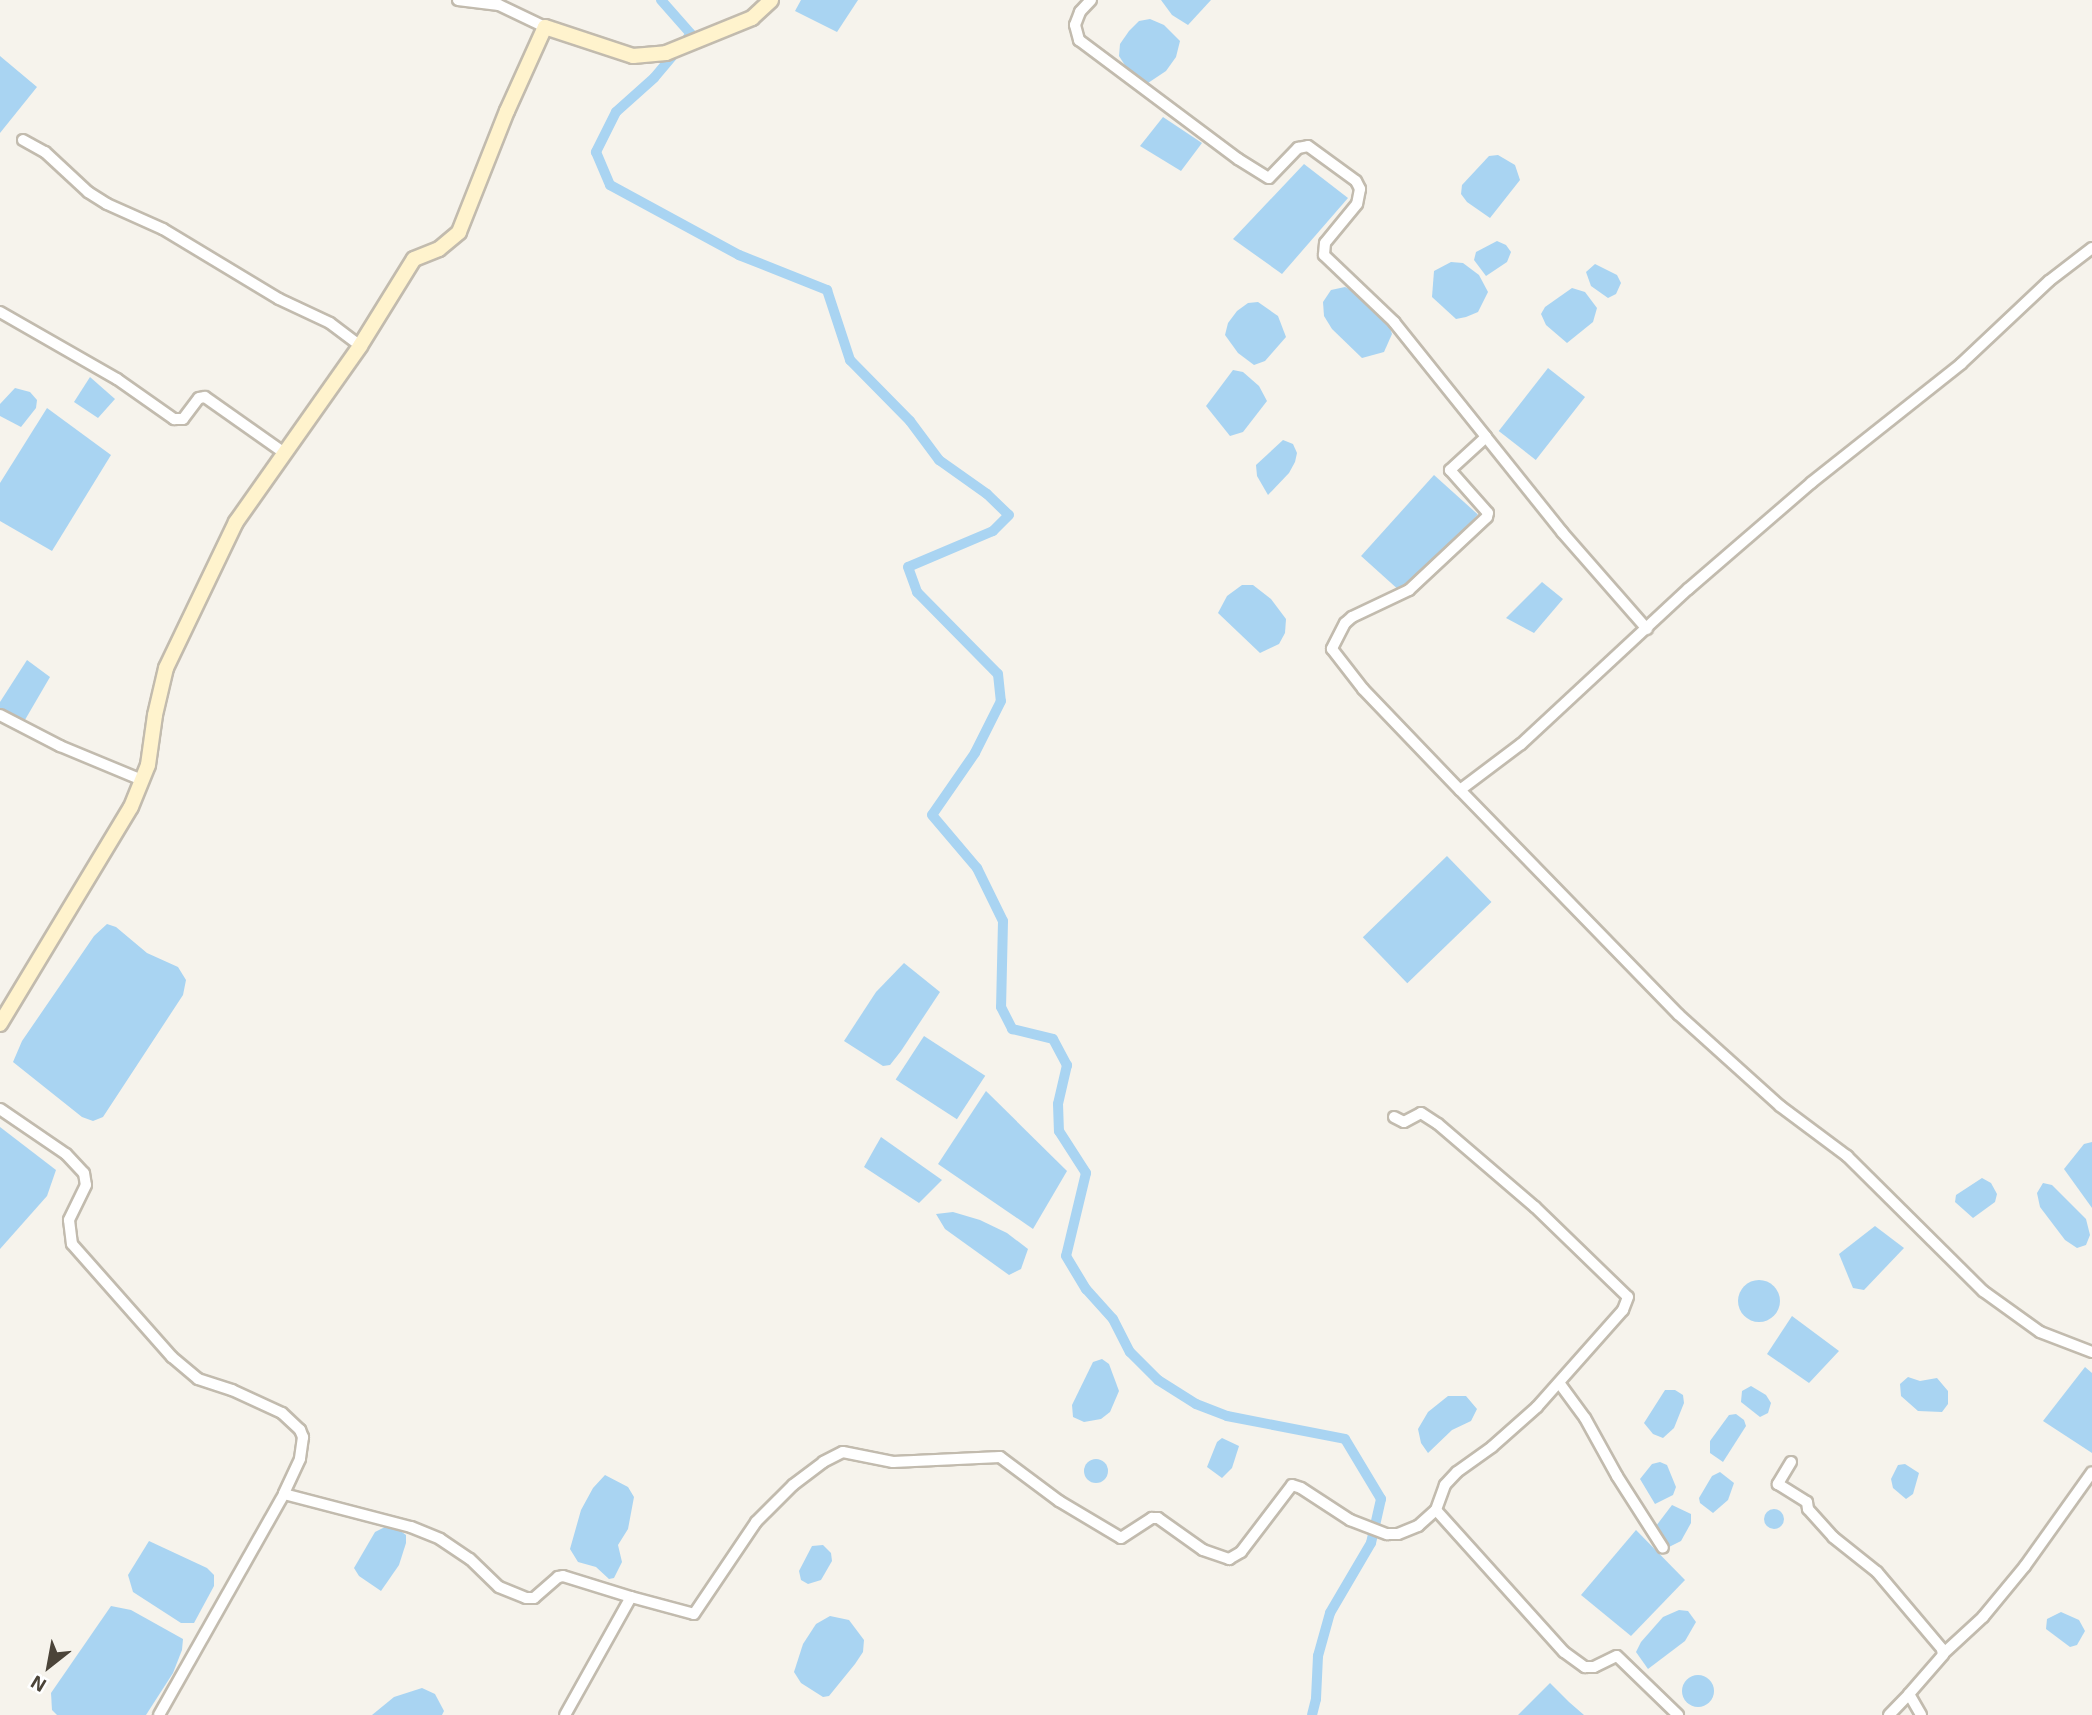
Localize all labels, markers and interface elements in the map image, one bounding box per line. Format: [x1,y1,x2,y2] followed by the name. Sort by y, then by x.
[14,1631,84,1701] north arrow
[26,1671,50,1698] text: N

